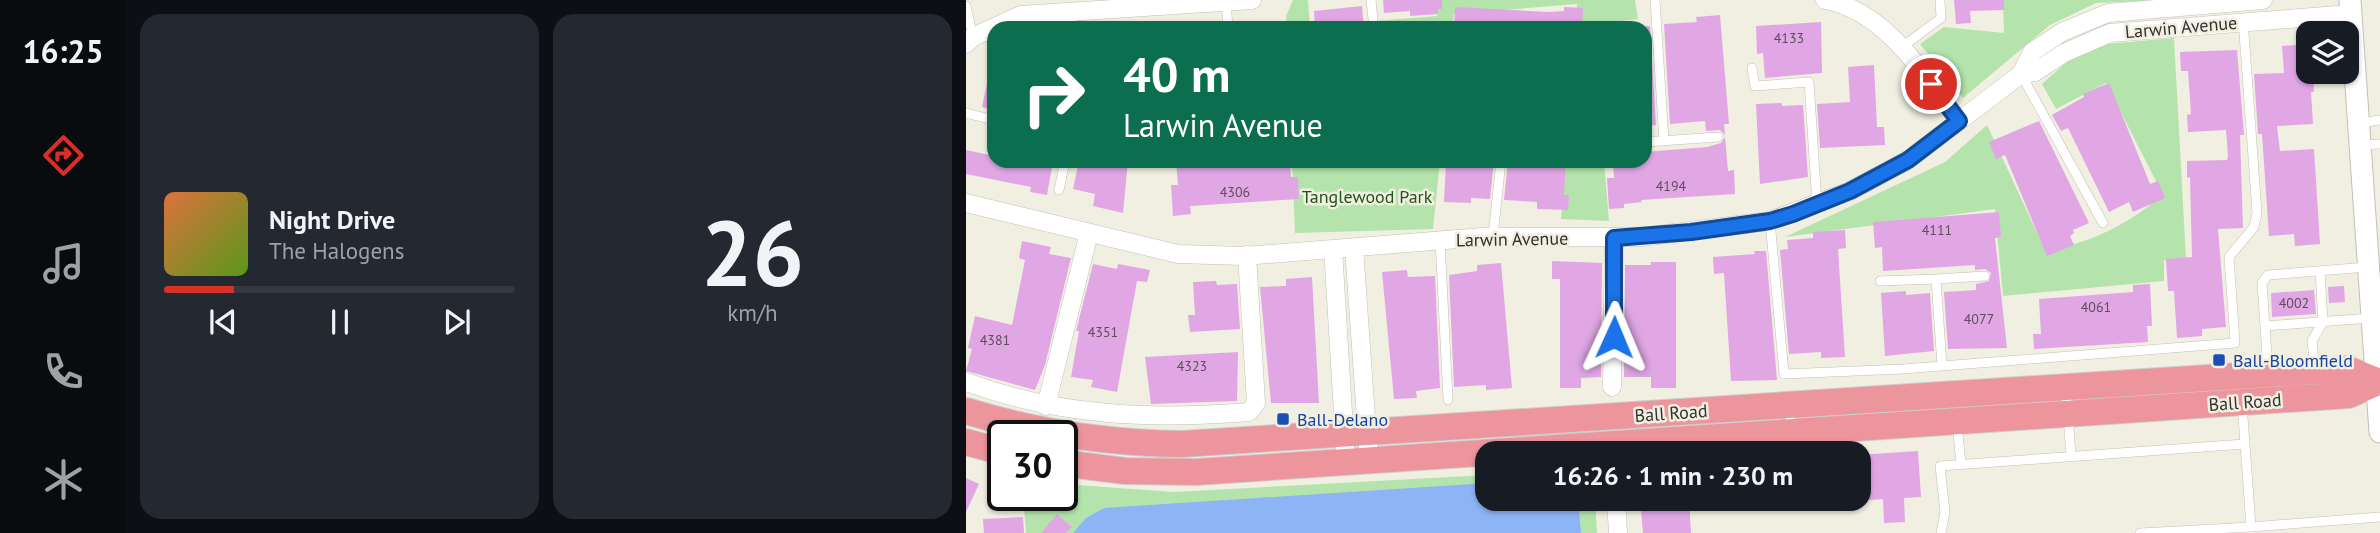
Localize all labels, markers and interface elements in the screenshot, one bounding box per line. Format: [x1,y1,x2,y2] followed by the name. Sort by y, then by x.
[2124,11,2238,43] street label: Larwin Avenue
[2296,21,2359,84] map controls
[2296,21,2359,84] button: layers
[1774,29,1804,47] house number: 4133
[22,30,104,72] text: 16:25
[1123,42,1230,106] text: 40 m
[1008,49,1099,140] icon: right
[1901,54,1961,114] pin
[1912,65,1950,103] icon: arrive
[1123,104,1323,146] text: Larwin Avenue
[39,131,88,180] icon: directions
[1656,177,1687,195] house number: 4194
[1220,183,1250,201] house number: 4306
[1302,185,1433,208] park label: Tanglewood Park
[701,193,804,311] text: 26
[269,203,395,236] text: Night Drive
[1922,221,1952,239] house number: 4111
[1456,227,1568,251] street label: Larwin Avenue
[269,236,404,265] text: The Halogens
[39,239,88,288] icon: music
[2279,294,2309,312] house number: 4002
[727,298,778,327] text: km/h
[2081,298,2111,316] house number: 4061
[1577,300,1651,374] position arrow
[204,303,242,341] icon: previous
[321,303,359,341] icon: pause
[438,303,476,341] icon: next
[1964,310,1994,328] house number: 4077
[1088,323,1118,341] house number: 4351
[980,331,1010,349] house number: 4381
[39,347,88,396] icon: phone
[2233,349,2353,372] place label: Ball-Bloomfield
[2211,352,2227,368] marker: Ball-Bloomfield
[1177,357,1207,375] house number: 4323
[2208,388,2282,416] street label: Ball Road
[1634,399,1708,427] street label: Ball Road
[1297,408,1388,431] place label: Ball-Delano
[1275,411,1291,427] marker: Ball-Delano
[987,420,1078,511] speed limit sign: 30
[39,455,88,504] icon: climate
[1553,459,1793,492] text: 16:26 · 1 min · 230 m

